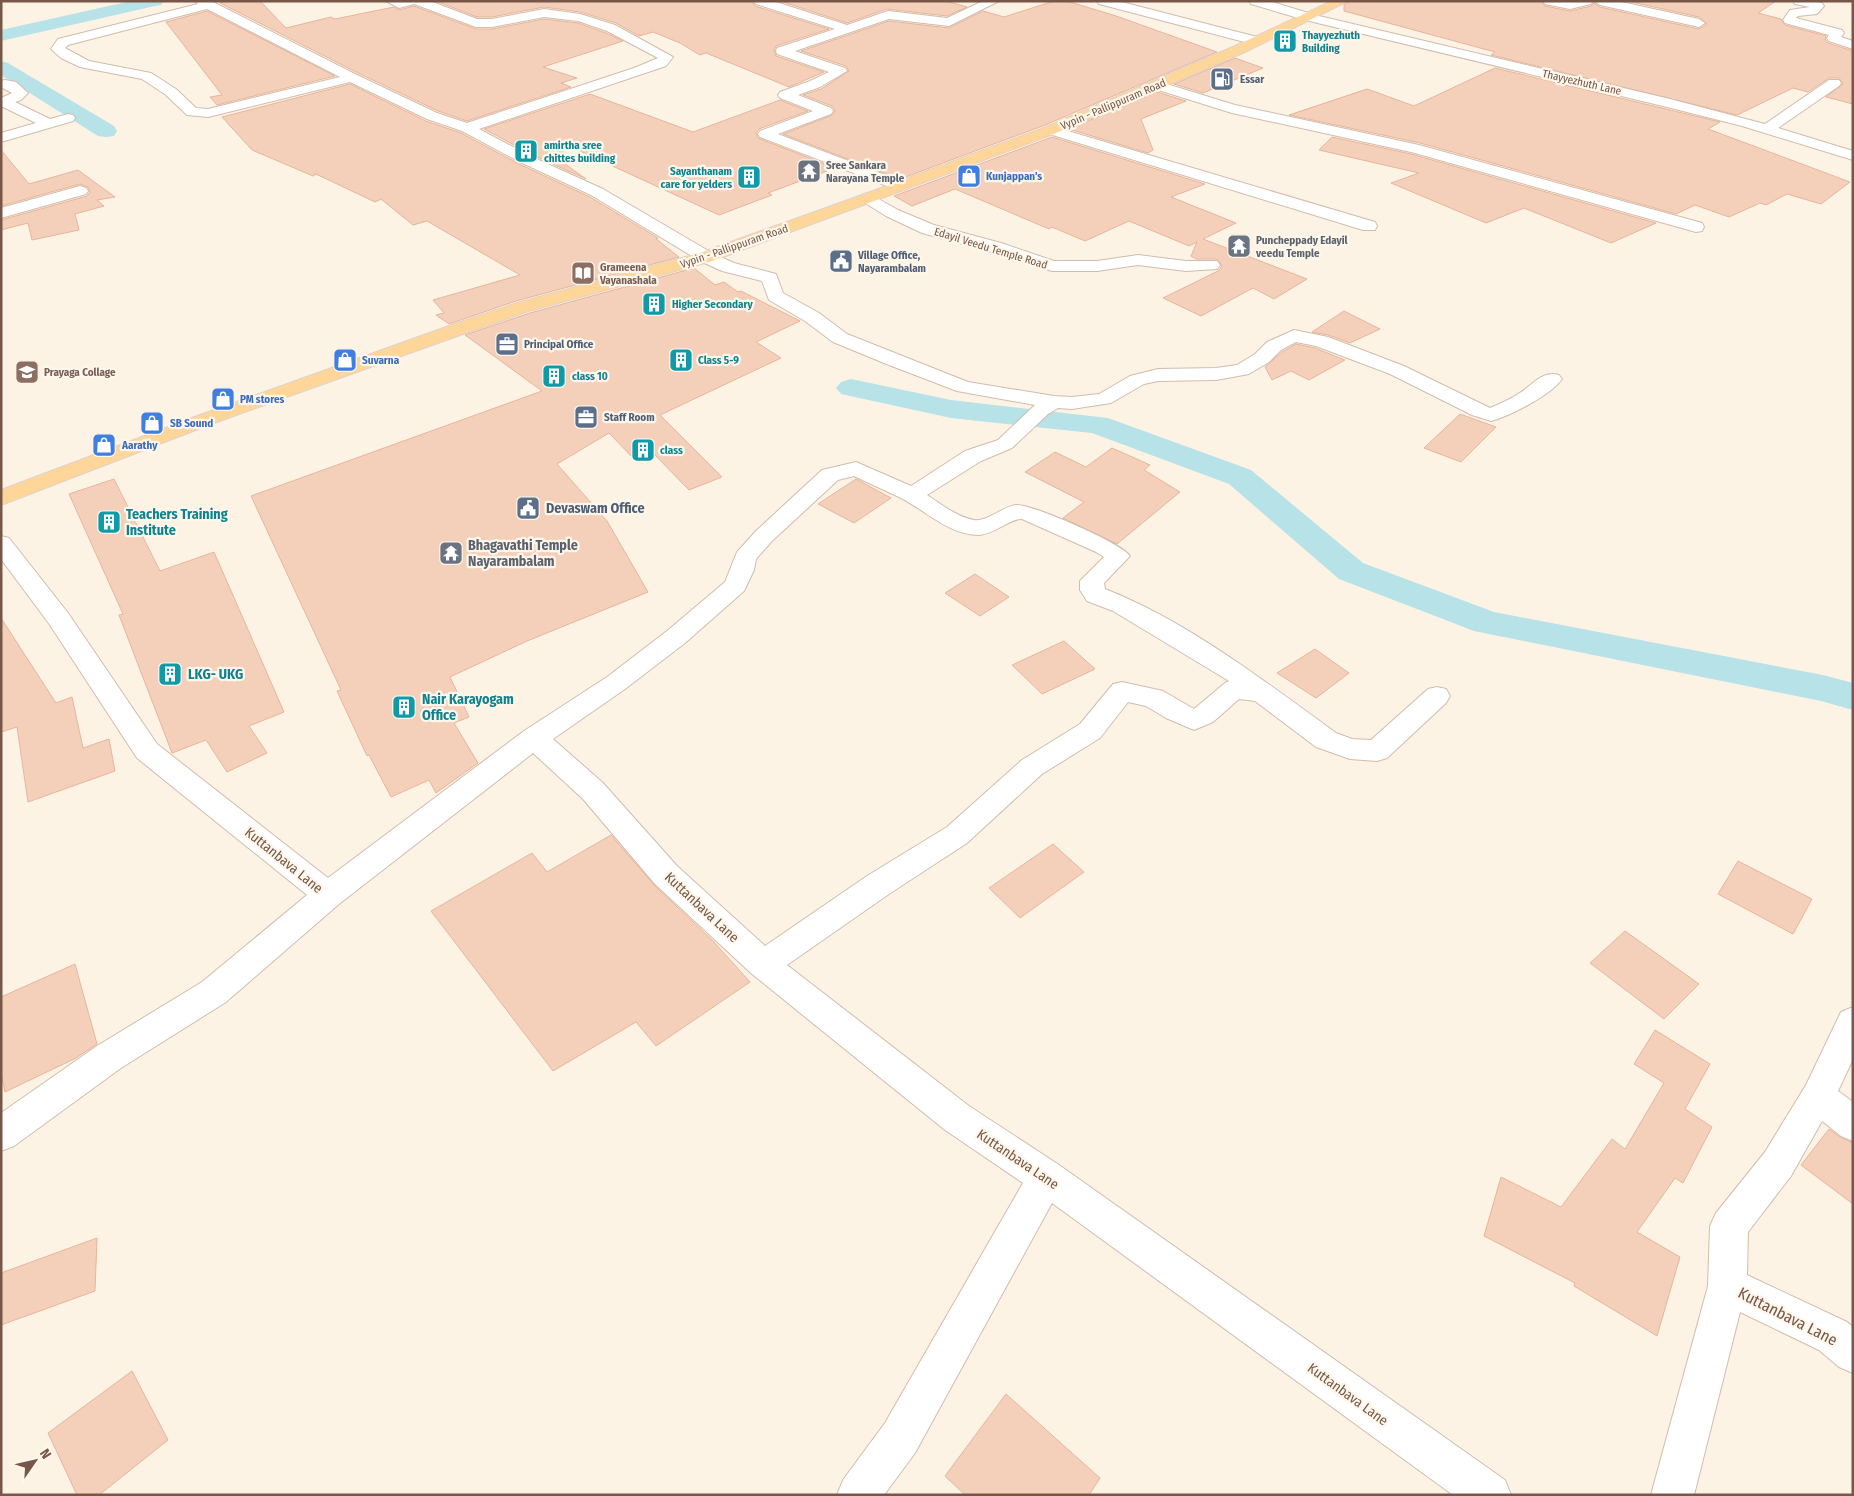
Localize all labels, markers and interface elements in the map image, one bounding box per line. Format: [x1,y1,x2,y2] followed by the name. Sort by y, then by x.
[1272,28,1298,54] building icon: Thayyezhuth Building
[1302,29,1360,55] place label: Thayyezhuth Building
[1209,66,1235,92] fuel station icon: Essar
[1541,67,1623,98] street label: Thayyezhuth Lane
[1240,73,1265,86] place label: Essar
[1059,76,1168,133] street label: Vypin - Pallippuram Road
[513,138,539,164] building icon: amirtha sree chittes building
[544,139,616,165] place label: amirtha sree chittes building
[796,158,822,184] temple icon: Sree Sankara Narayana Temple
[826,159,905,185] place label: Sree Sankara Narayana Temple
[956,163,982,189] shop icon: Kunjappan's
[736,164,762,190] building icon: Sayanthanam care for yelders
[661,165,732,191] place label: Sayanthanam care for yelders
[986,170,1042,183] place label: Kunjappan's
[678,222,790,271] street label: Vypin - Pallippuram Road
[933,225,1049,272] street label: Edayil Veedu Temple Road
[1226,233,1252,259] temple icon: Puncheppady Edayil veedu Temple
[1255,234,1349,260] place label: Puncheppady Edayil veedu Temple
[828,248,854,274] public building icon: Village Office, Nayarambalam
[857,249,926,275] place label: Village Office, Nayarambalam
[570,260,596,286] library icon: Grameena Vayanashala
[599,261,657,287] place label: Grameena Vayanashala
[641,291,667,317] building icon: Higher Secondary
[672,298,754,311] place label: Higher Secondary
[494,331,520,357] office icon: Principal Office
[524,338,594,351] place label: Principal Office
[332,347,358,373] shop icon: Suvarna
[668,347,694,373] building icon: Class 5-9
[362,354,400,367] place label: Suvarna
[698,354,739,367] place label: Class 5-9
[14,359,40,385] school or university icon: Prayaga Collage
[541,363,567,389] building icon: class 10
[44,366,116,379] place label: Prayaga Collage
[572,370,608,383] place label: class 10
[210,386,236,412] shop icon: PM stores
[240,393,285,406] place label: PM stores
[573,404,599,430] office icon: Staff Room
[139,410,165,436] shop icon: SB Sound
[604,411,655,424] place label: Staff Room
[170,417,213,430] place label: SB Sound
[91,432,117,458] shop icon: Aarathy
[630,437,656,463] building icon: class
[121,439,158,452] place label: Aarathy
[660,444,683,457] place label: class
[515,495,541,521] public building icon: Devaswam Office
[546,500,645,517] place label: Devaswam Office
[126,506,228,539] place label: Teachers Training Institute
[96,509,122,535] building icon: Teachers Training Institute
[468,537,578,570] place label: Bhagavathi Temple Nayarambalam
[438,540,464,566] temple icon: Bhagavathi Temple Nayarambalam
[157,661,183,687] building icon: LKG- UKG
[188,666,243,683] place label: LKG- UKG
[422,691,514,724] place label: Nair Karayogam Office
[391,694,417,720] building icon: Nair Karayogam Office
[241,824,326,897] street label: Kuttanbava Lane
[661,869,742,946] street label: Kuttanbava Lane
[973,1126,1062,1193] street label: Kuttanbava Lane
[1735,1283,1841,1350] street label: Kuttanbava Lane
[1304,1360,1391,1429] street label: Kuttanbava Lane
[10,1436,60,1486] north arrow
[36,1446,55,1462] text: N

